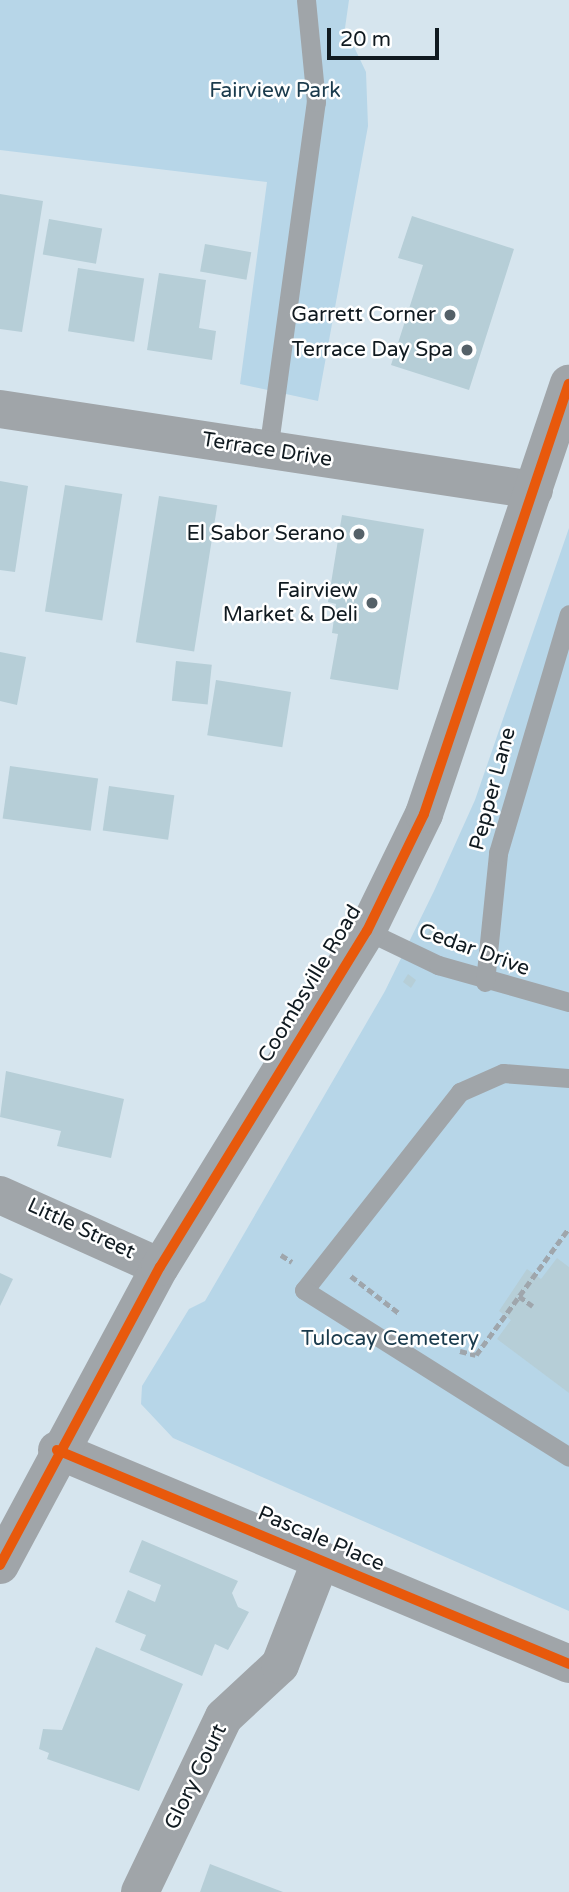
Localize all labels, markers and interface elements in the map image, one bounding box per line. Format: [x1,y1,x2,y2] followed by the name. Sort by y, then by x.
[331,14,443,58] scale bar
[340,27,391,52] text: 20 m
[209,78,341,104] park label: Fairview Park
[291,302,436,328] place label: Garrett Corner
[442,307,458,323] marker: Garrett Corner
[292,337,453,363] place label: Terrace Day Spa
[459,342,475,358] marker: Terrace Day Spa
[200,427,334,473] street label: Terrace Drive
[186,521,345,547] place label: El Sabor Serano
[351,526,367,542] marker: El Sabor Serano
[223,578,358,628] place label: Fairview Market & Deli
[364,595,380,611] marker: Fairview Market & Deli
[465,725,521,853] street label: Pepper Lane
[253,901,367,1067] street label: Coombsville Road
[415,918,533,982] street label: Cedar Drive
[23,1193,139,1265] street label: Little Street
[301,1326,479,1352] park label: Tulocay Cemetery
[254,1501,388,1577] street label: Pascale Place
[160,1720,232,1834] street label: Glory Court

